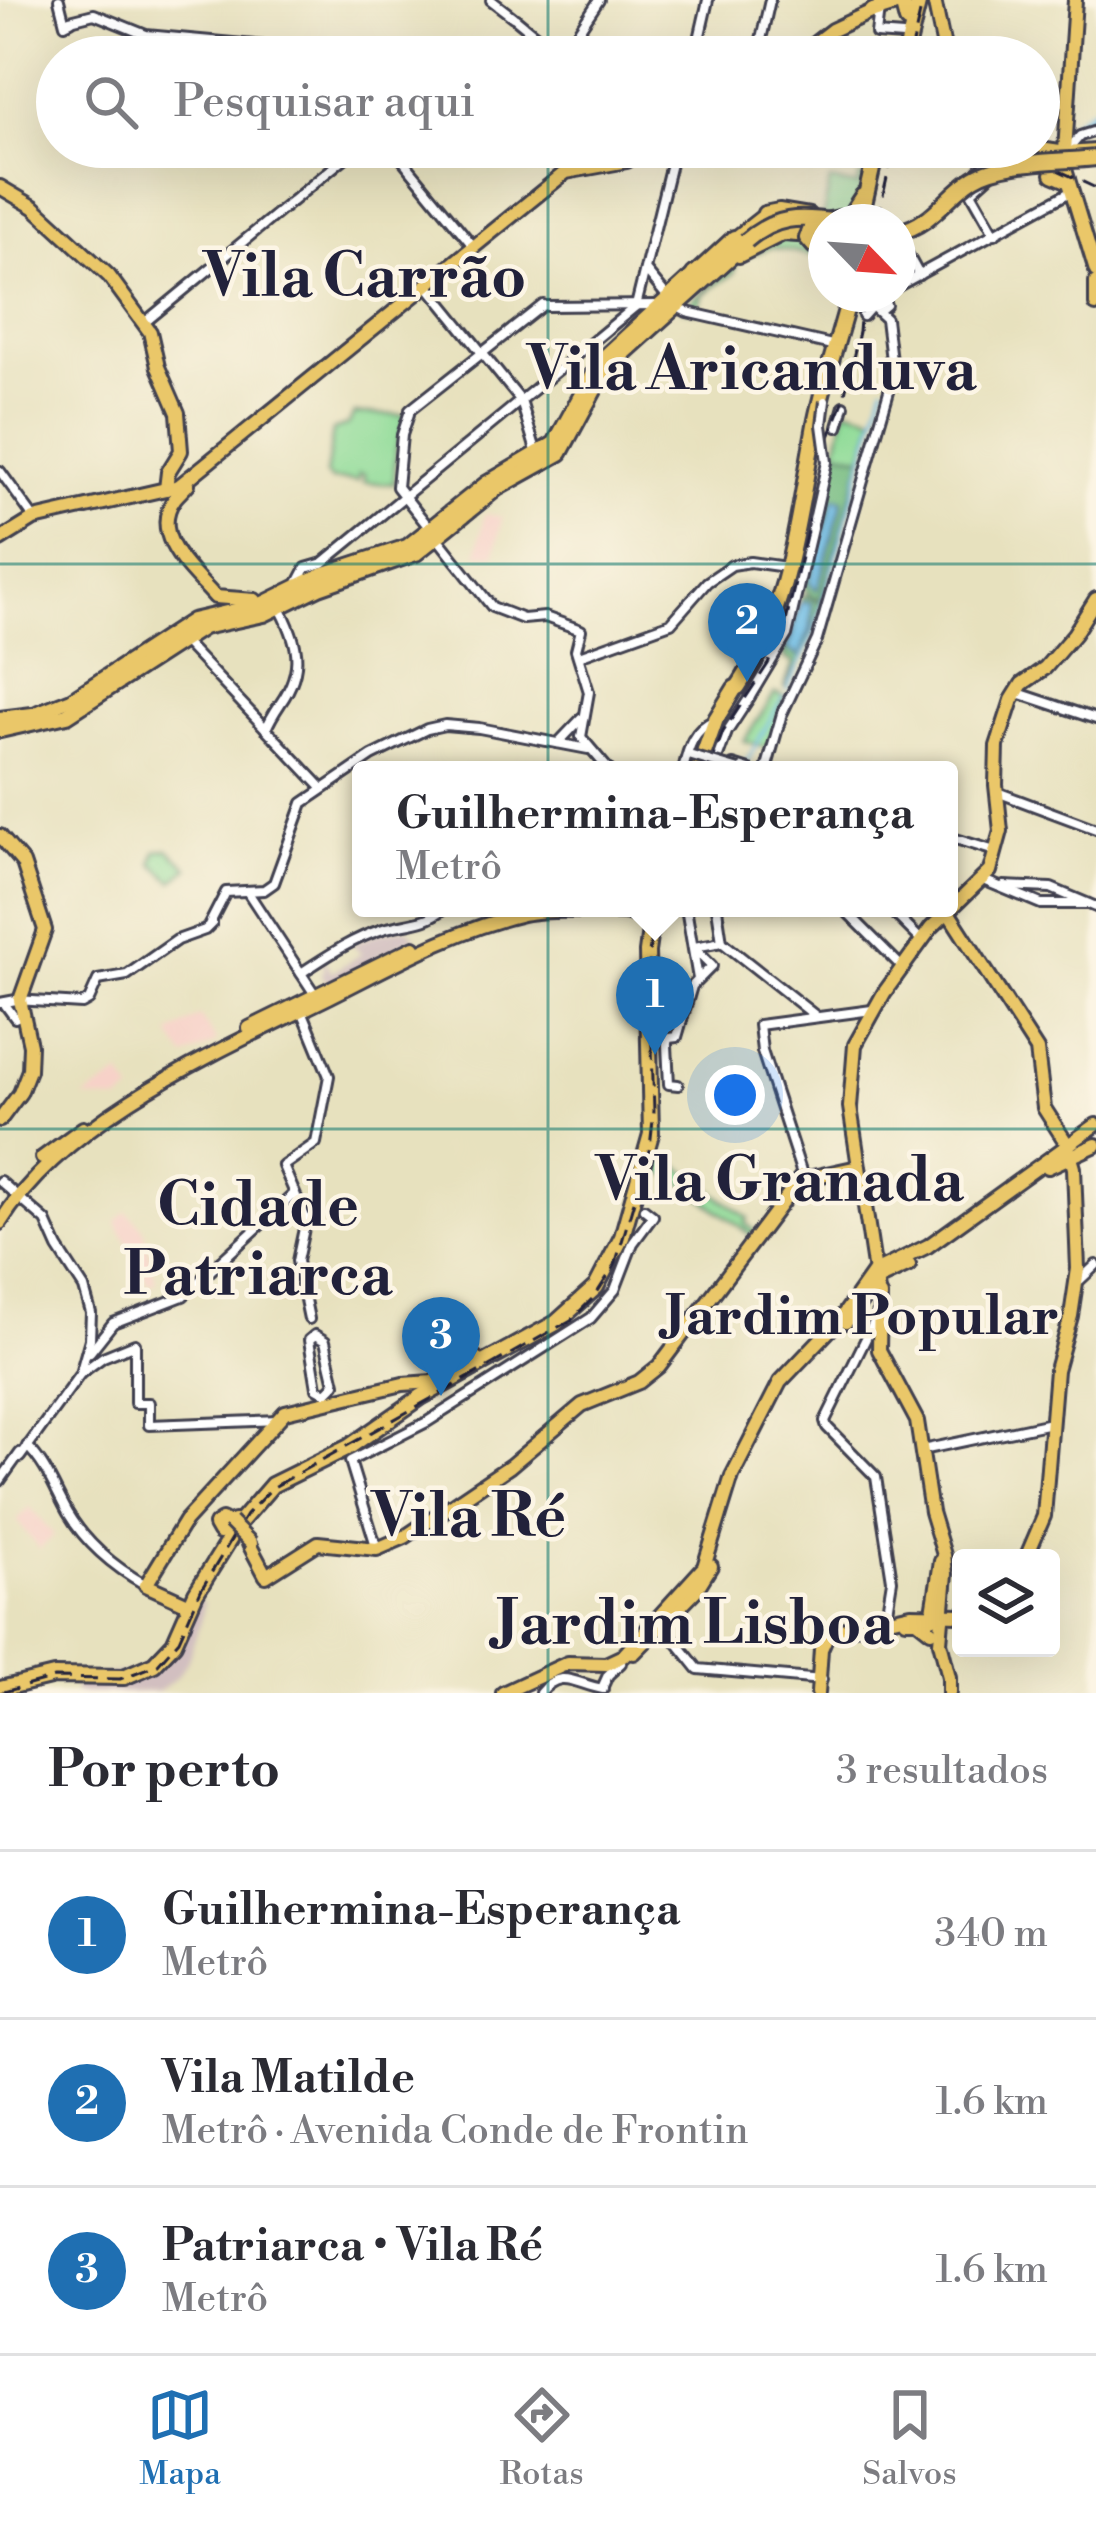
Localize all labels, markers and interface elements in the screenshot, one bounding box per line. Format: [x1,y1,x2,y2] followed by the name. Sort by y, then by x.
[36,36,1060,168] search box
[78,69,144,135] icon: search
[174,74,475,131] text: Pesquisar aqui
[808,204,916,312] north arrow
[202,241,526,316] district label: Vila Carrão
[525,334,977,409] district label: Vila Aricanduva
[708,583,786,682] pin: 2
[352,761,958,917] popup
[396,786,914,843] text: Guilhermina-Esperança
[396,843,502,892] text: Metrô
[616,956,694,1055] pin: 1
[705,1065,765,1125] your location
[594,1145,965,1220] district label: Vila Granada
[123,1170,393,1314] district label: Cidade Patriarca
[658,1284,1059,1352] district label: Jardim Popular
[402,1297,480,1396] pin: 3
[370,1481,566,1556] district label: Vila Ré
[952,1549,1060,1657] map controls
[952,1549,1060,1657] button: layers
[489,1588,895,1663] district label: Jardim Lisboa
[48,1739,280,1803] text: Por perto
[836,1747,1048,1796] text: 3 resultados
[162,1882,680,1939] text: Guilhermina-Esperança
[78,1910,96,1959] text: 1
[935,1910,1048,1959] text: 340 m
[162,1939,268,1988] text: Metrô
[162,2050,415,2107] text: Vila Matilde
[75,2078,99,2127] text: 2
[936,2078,1048,2127] text: 1.6 km
[162,2107,749,2156] text: Metrô · Avenida Conde de Frontin
[162,2218,543,2275] text: Patriarca • Vila Ré
[75,2246,99,2295] text: 3
[936,2246,1048,2295] text: 1.6 km
[162,2275,268,2324] text: Metrô
[139,2382,221,2495] tab: Mapa
[500,2382,584,2495] tab: Rotas
[862,2382,957,2495] tab: Salvos

